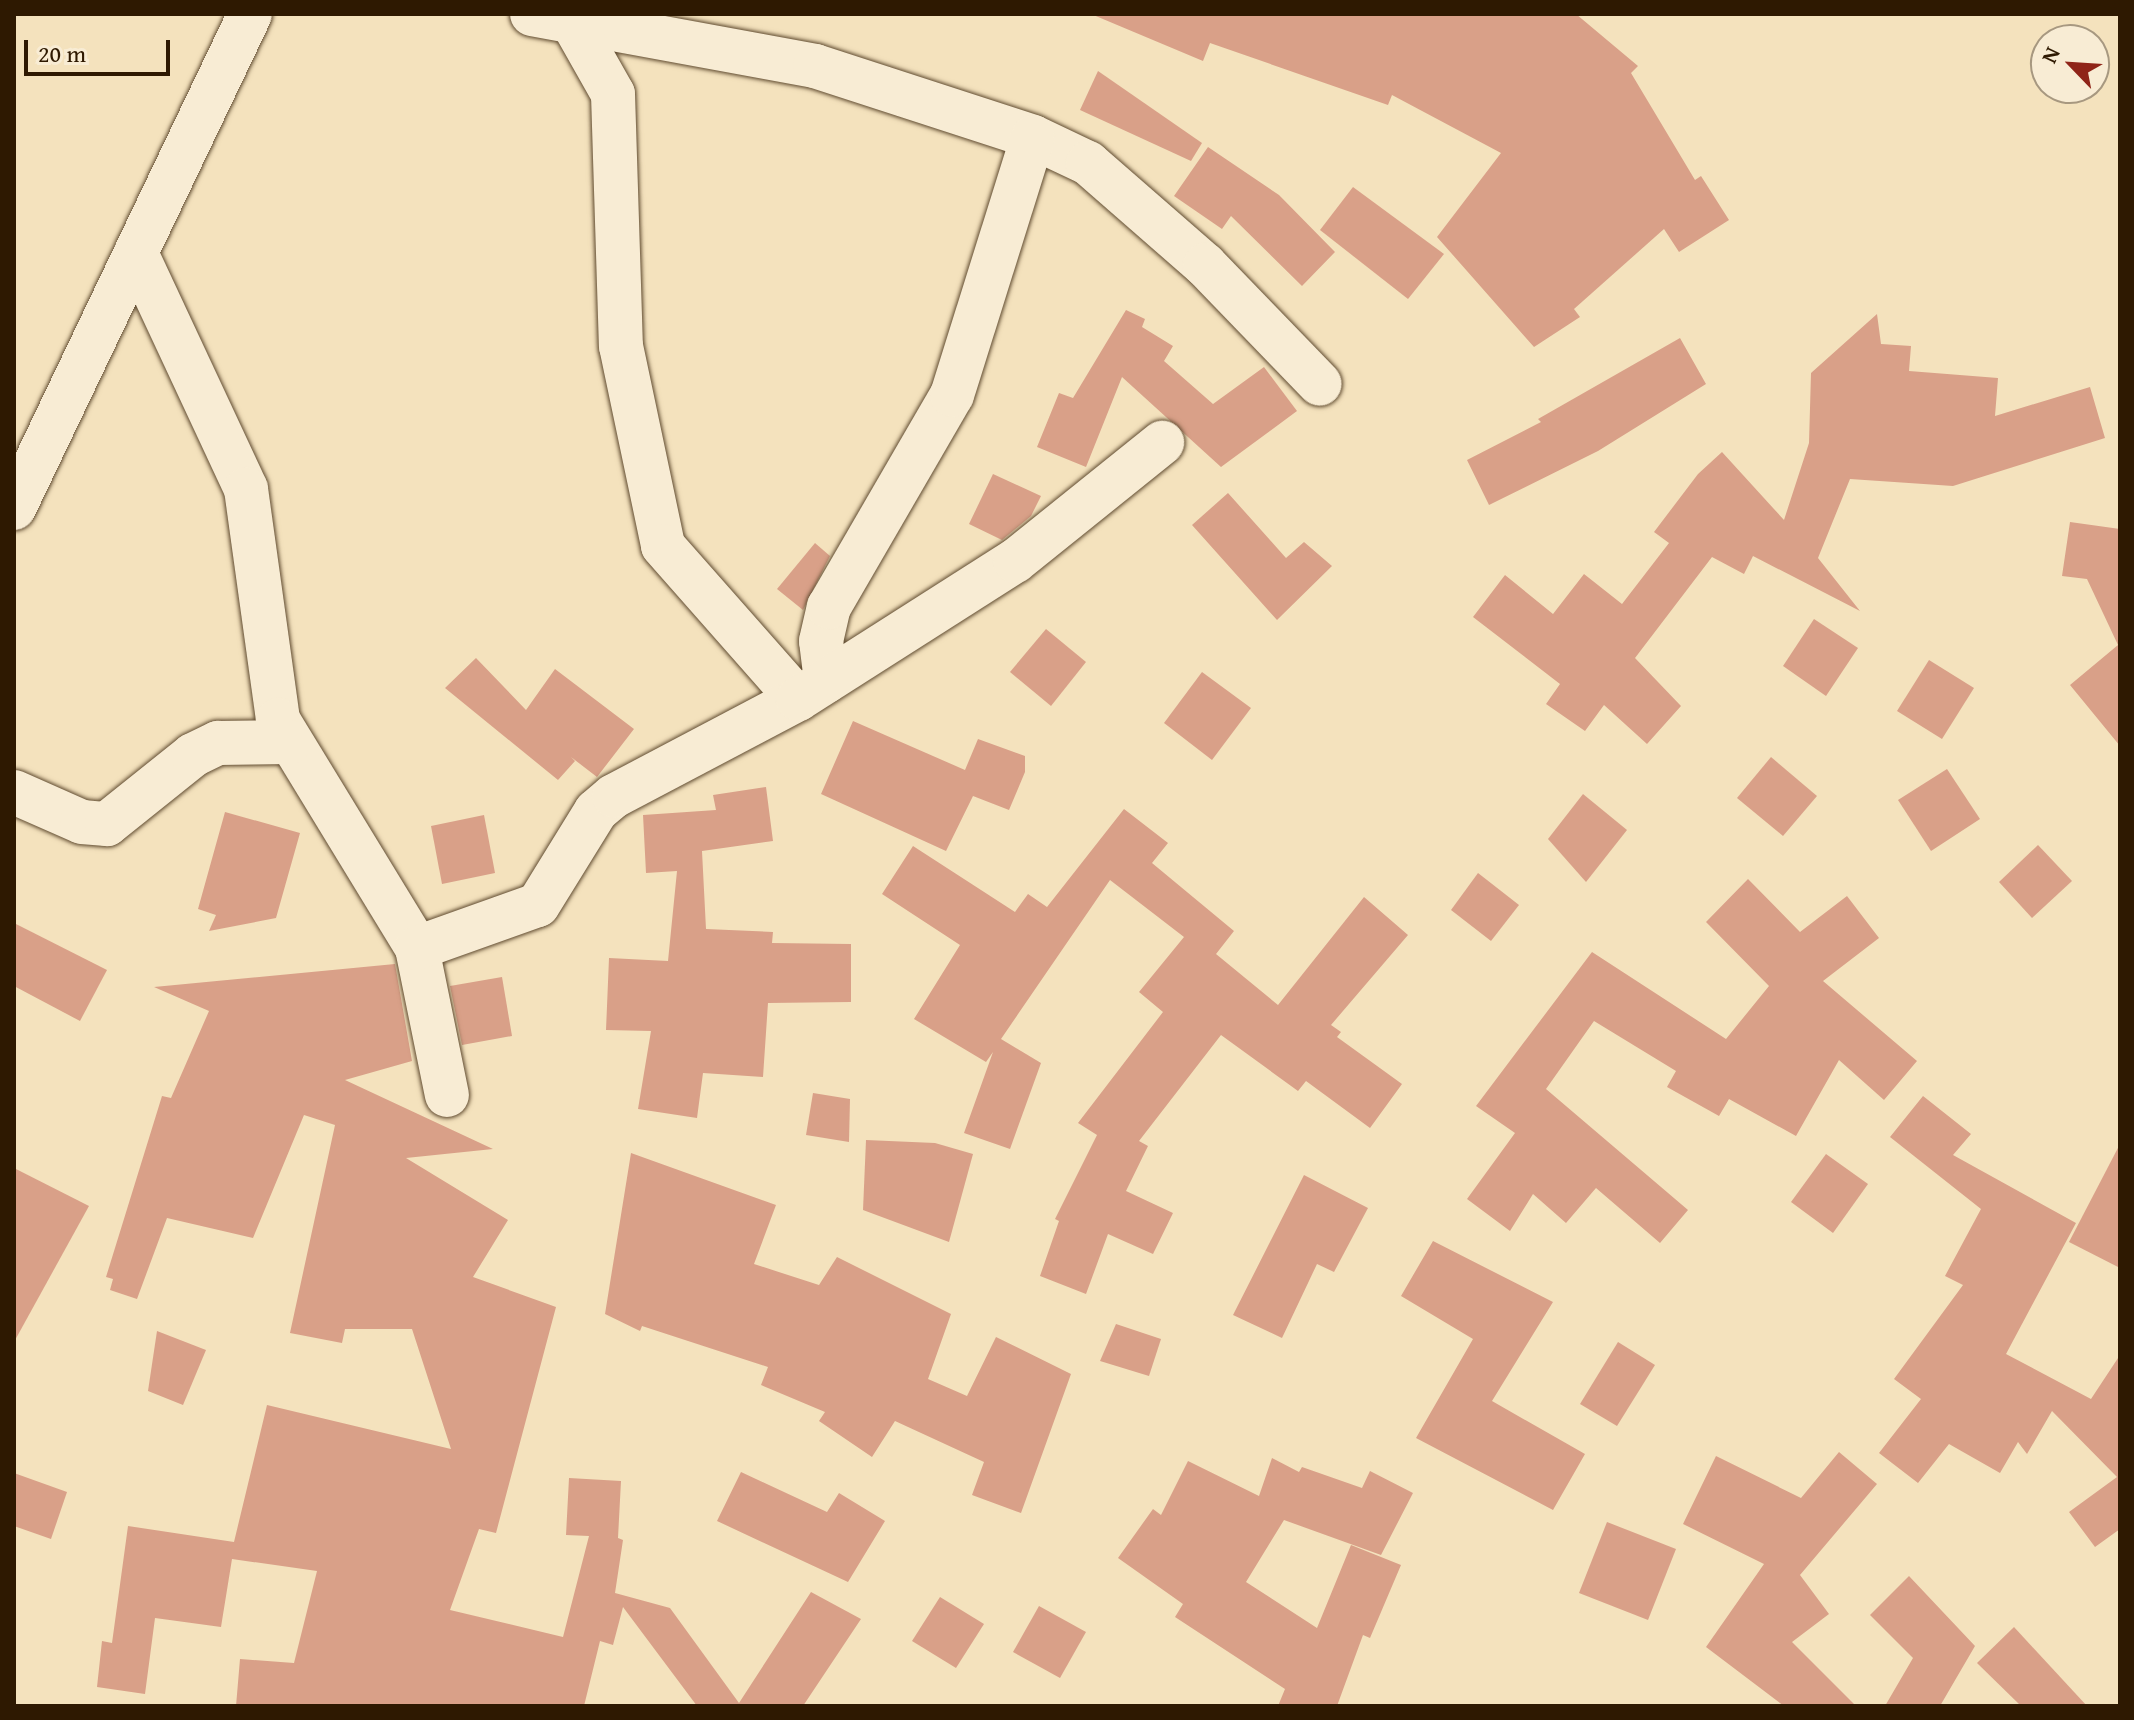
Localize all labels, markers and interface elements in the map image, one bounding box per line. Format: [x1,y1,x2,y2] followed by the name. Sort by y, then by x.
[28,24,174,74] scale bar
[2030,24,2110,104] north arrow
[38,36,86,71] text: 20 m
[2032,41,2068,68] text: N

